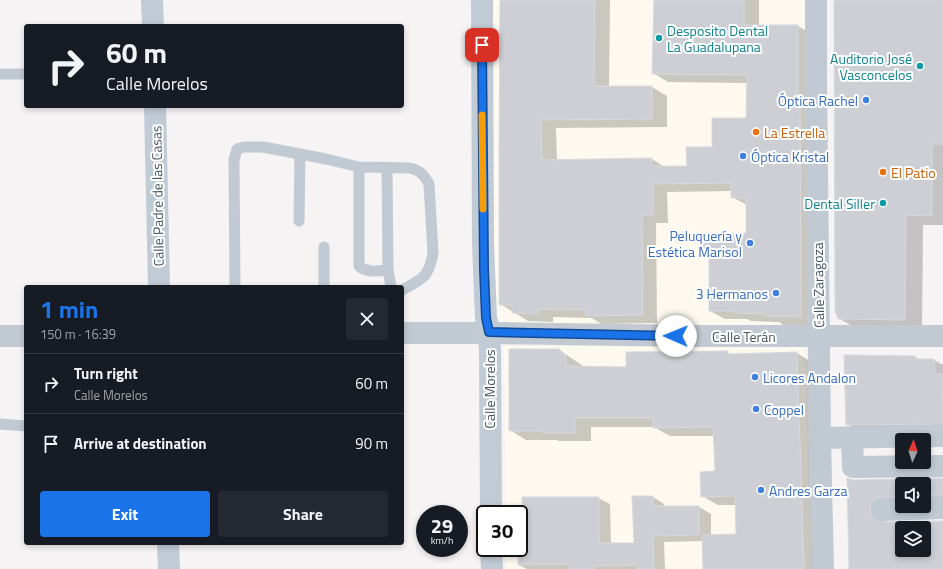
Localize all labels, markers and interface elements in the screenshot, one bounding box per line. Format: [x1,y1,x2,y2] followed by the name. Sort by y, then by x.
[667,20,768,57] place label: Desposito Dental La Guadalupana
[465,28,499,62] pin
[106,31,167,74] text: 60 m
[654,33,664,43] marker: Desposito Dental La Guadalupana
[471,34,493,56] icon: arrive
[40,40,92,92] icon: right
[830,48,912,85] place label: Auditorio José Vasconcelos
[915,61,925,71] marker: Auditorio José Vasconcelos
[106,70,208,97] text: Calle Morelos
[778,90,858,111] place label: Óptica Rachel
[861,95,871,105] marker: Óptica Rachel
[764,122,825,143] place label: La Estrella
[145,125,169,267] street label: Calle Padre de las Casas
[751,127,761,137] marker: La Estrella
[751,146,829,167] place label: Óptica Kristal
[738,151,748,161] marker: Óptica Kristal
[891,162,936,183] place label: El Patio
[878,167,888,177] marker: El Patio
[804,193,875,214] place label: Dental Siller
[878,198,888,208] marker: Dental Siller
[648,225,742,262] place label: Peluquería y Estética Marisol
[745,238,755,248] marker: Peluquería y Estética Marisol
[807,242,829,328] street label: Calle Zaragoza
[696,283,768,304] place label: 3 Hermanos
[771,288,781,298] marker: 3 Hermanos
[40,291,98,327] text: 1 min
[346,298,388,340] button: close
[655,315,697,357] position arrow
[40,324,116,344] text: 150 m · 16:39
[712,326,776,347] street label: Calle Terán
[479,349,500,429] street label: Calle Morelos
[74,362,138,385] text: Turn right
[763,367,856,388] place label: Licores Andalon
[355,372,388,395] text: 60 m
[750,372,760,382] marker: Licores Andalon
[40,373,62,395] icon: right
[74,385,148,405] text: Calle Morelos
[764,399,804,420] place label: Coppel
[751,404,761,414] marker: Coppel
[74,432,207,455] text: Arrive at destination
[355,432,388,455] text: 90 m
[40,433,62,455] icon: arrive
[895,433,931,469] north arrow
[895,433,931,557] map controls
[895,477,931,513] button: sound
[769,480,848,501] place label: Andres Garza
[756,485,766,495] marker: Andres Garza
[40,491,210,537] button: Exit
[218,491,388,537] button: Share
[476,505,528,557] speed limit sign: 30
[431,510,453,541] text: 29
[895,521,931,557] button: layers
[431,533,453,548] text: km/h

